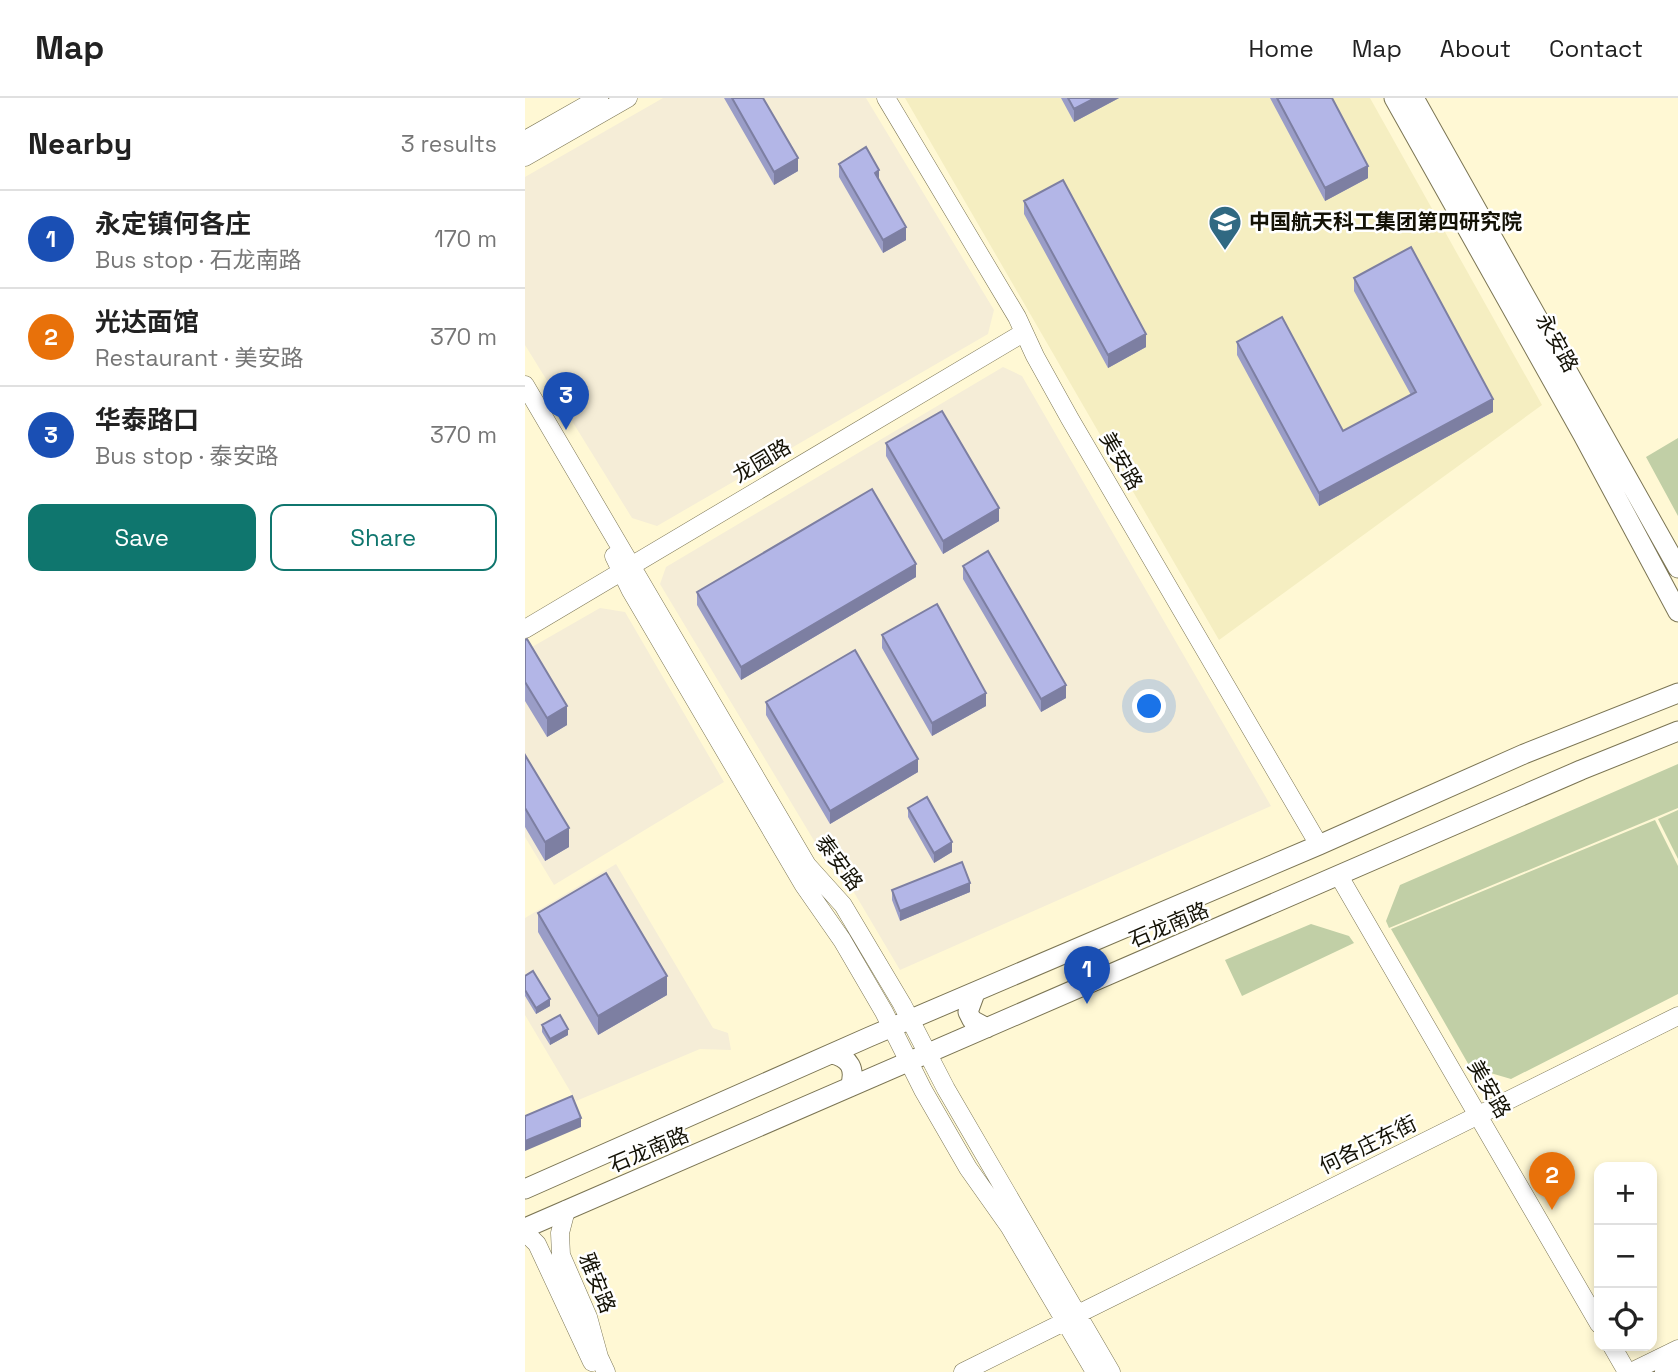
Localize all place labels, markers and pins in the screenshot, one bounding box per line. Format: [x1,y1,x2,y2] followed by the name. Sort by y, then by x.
[1206,203,1244,252] school or university icon: 中国航天科工集团第四研究院
[1249,208,1522,235] place label: 中国航天科工集团第四研究院
[543,372,589,430] pin: 3
[1064,946,1110,1004] pin: 1
[1529,1152,1575,1210] pin: 2

